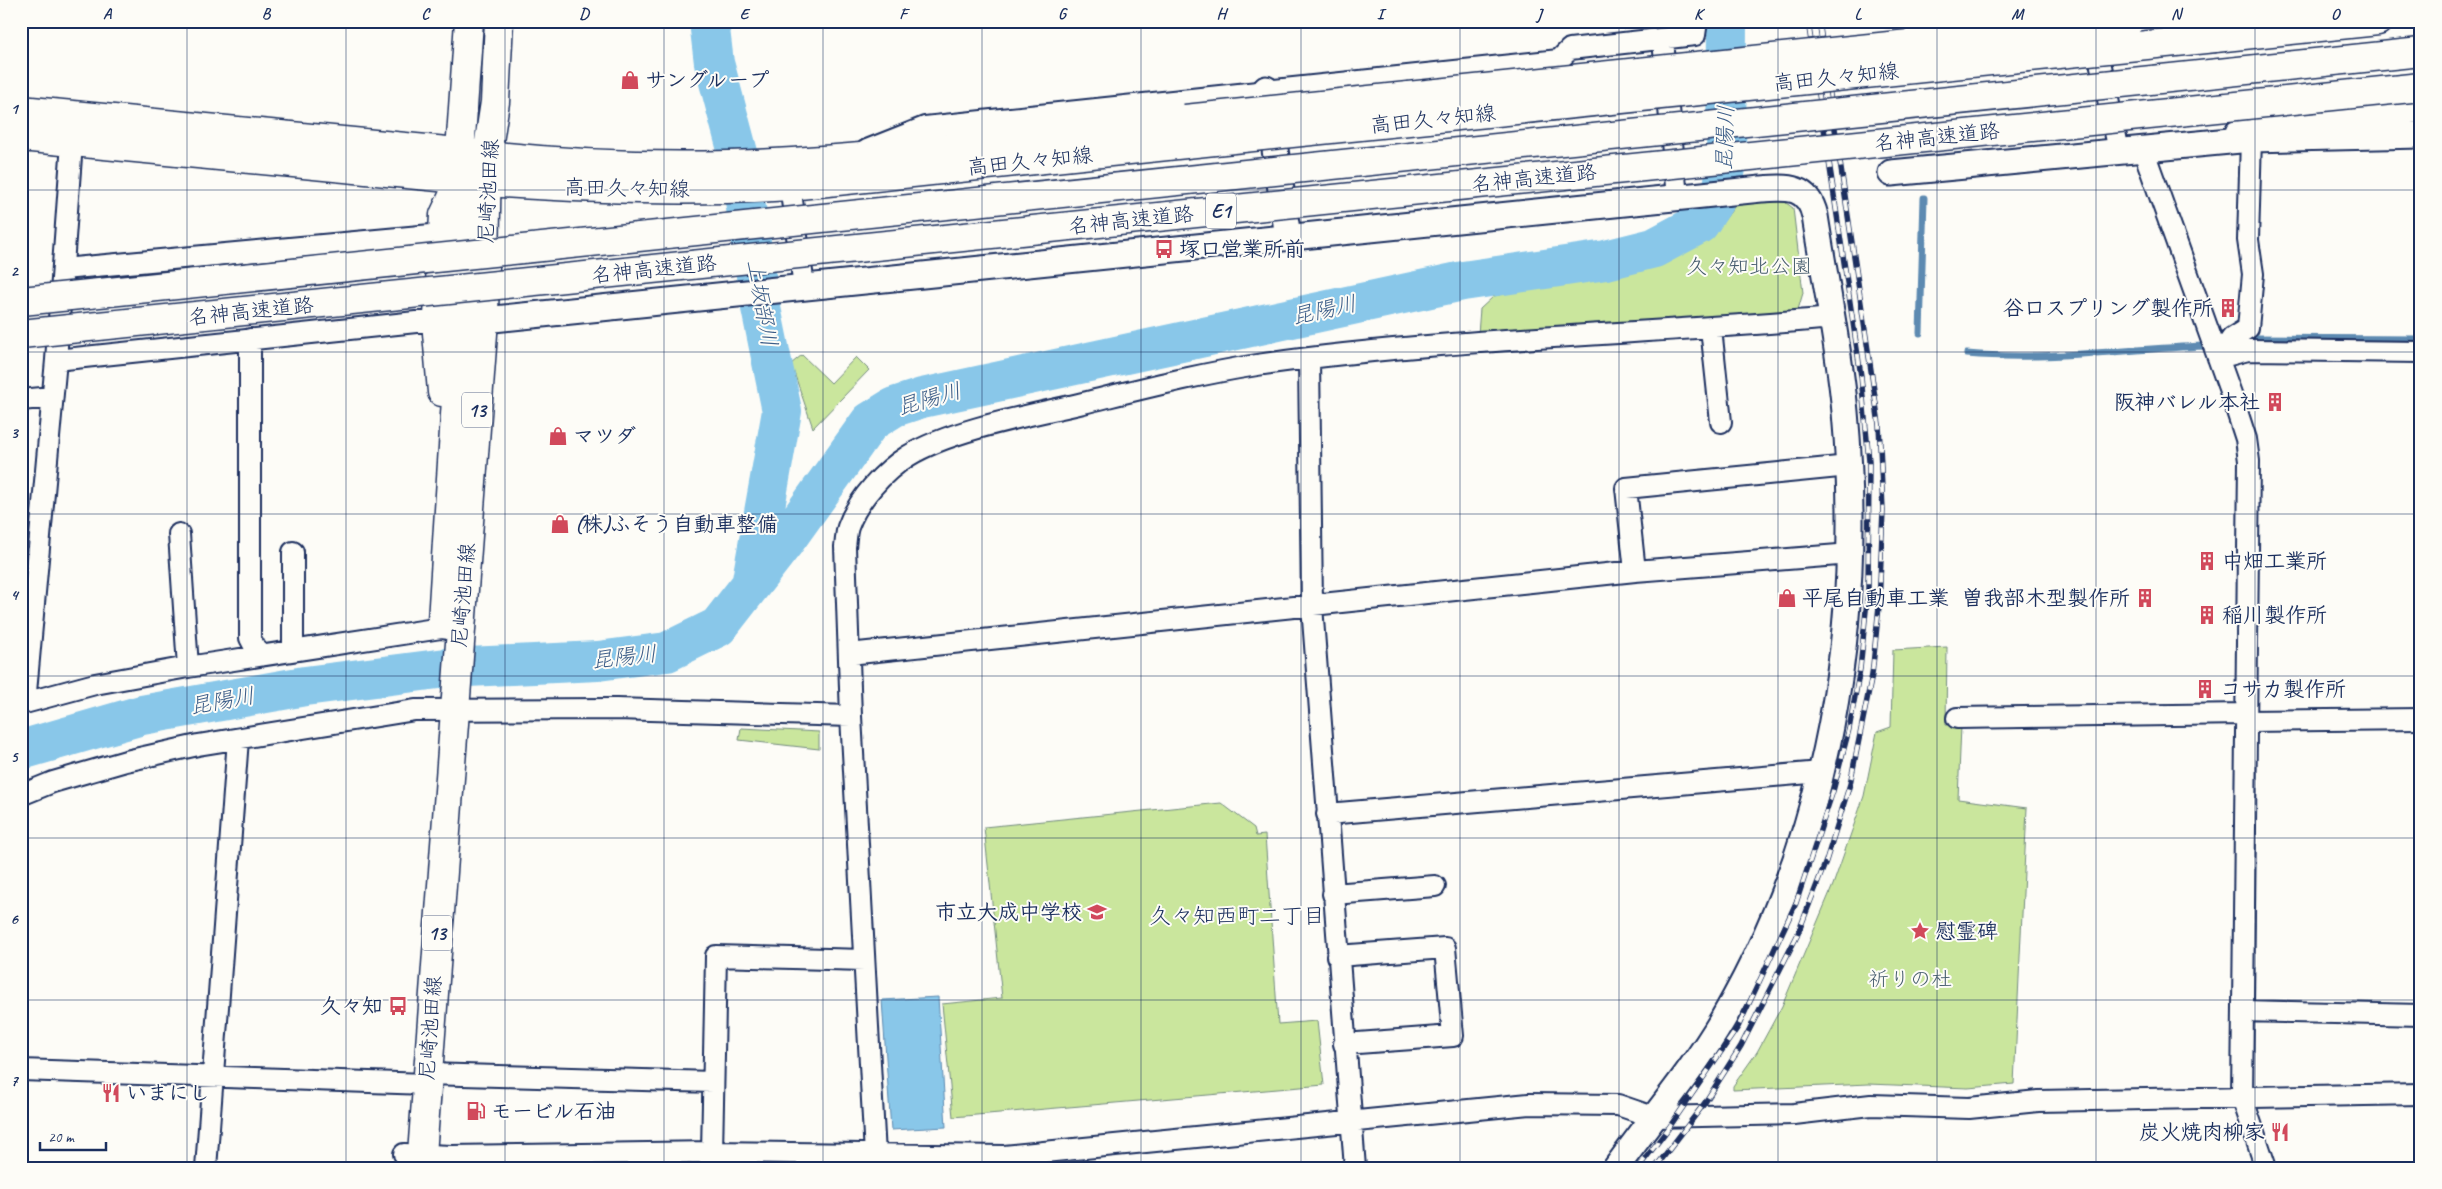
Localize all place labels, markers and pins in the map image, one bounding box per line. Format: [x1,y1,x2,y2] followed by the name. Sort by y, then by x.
[645,67,769,93] place label: サングループ
[619,69,641,91] shop icon: サングループ
[1179,236,1305,262] place label: 塚口営業所前
[1153,238,1175,260] bus stop icon: 塚口営業所前
[2003,295,2213,321] place label: 谷口スプリング製作所
[2217,297,2239,319] building icon: 谷口スプリング製作所
[2114,389,2260,415] place label: 阪神バレル本社
[2264,391,2286,413] building icon: 阪神バレル本社
[573,423,636,449] place label: マツダ
[547,425,569,447] shop icon: マツダ
[575,511,778,537] place label: (株)ふそう自動車整備
[549,513,571,535] shop icon: (株)ふそう自動車整備
[2222,548,2327,574] place label: 中畑工業所
[2196,550,2218,572] building icon: 中畑工業所
[1802,585,1949,611] place label: 平尾自動車工業
[1962,585,2130,611] place label: 曽我部木型製作所
[1776,587,1798,609] shop icon: 平尾自動車工業
[2134,587,2156,609] building icon: 曽我部木型製作所
[2222,602,2327,628] place label: 稲川製作所
[2196,604,2218,626] building icon: 稲川製作所
[2220,676,2346,702] place label: コサカ製作所
[2194,678,2216,700] building icon: コサカ製作所
[935,899,1082,925] place label: 市立大成中学校
[1086,901,1108,923] school or university icon: 市立大成中学校
[1935,918,1998,944] place label: 慰霊碑
[1909,920,1931,942] place icon: 慰霊碑
[320,993,383,1019] place label: 久々知
[387,995,409,1017] bus stop icon: 久々知
[126,1080,210,1106] place label: いまにし
[100,1082,122,1104] restaurant icon: いまにし
[491,1098,616,1124] place label: モービル石油
[465,1100,487,1122] fuel station icon: モービル石油
[2139,1119,2265,1145] place label: 炭火焼肉柳家
[2269,1121,2291,1143] restaurant icon: 炭火焼肉柳家

